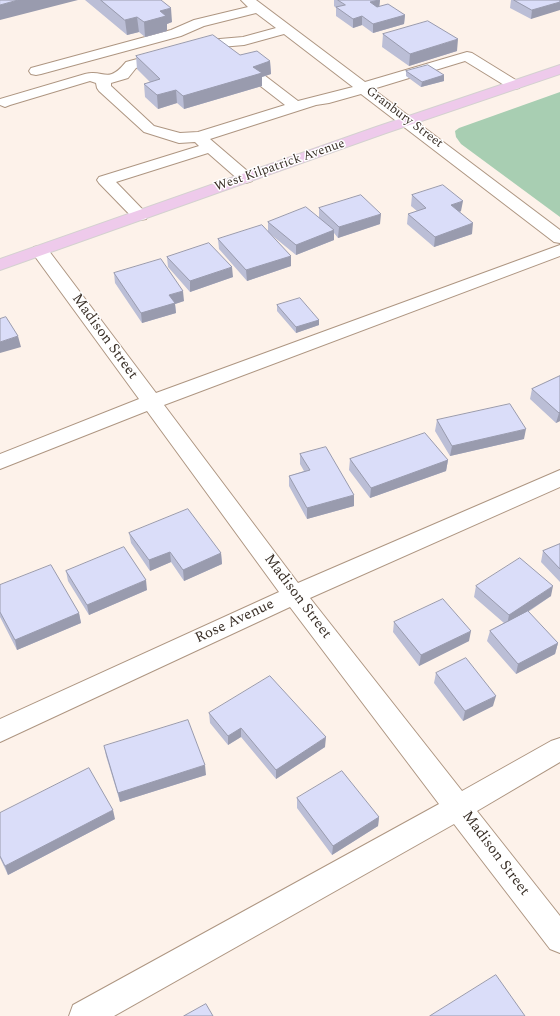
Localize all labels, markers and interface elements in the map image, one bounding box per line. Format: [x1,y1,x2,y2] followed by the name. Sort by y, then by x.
[362,84,446,152] street label: Granbury Street
[213,136,347,196] street label: West Kilpatrick Avenue
[67,291,141,383] street label: Madison Street
[259,551,335,643] street label: Madison Street
[193,596,277,648] street label: Rose Avenue
[457,808,533,900] street label: Madison Street

